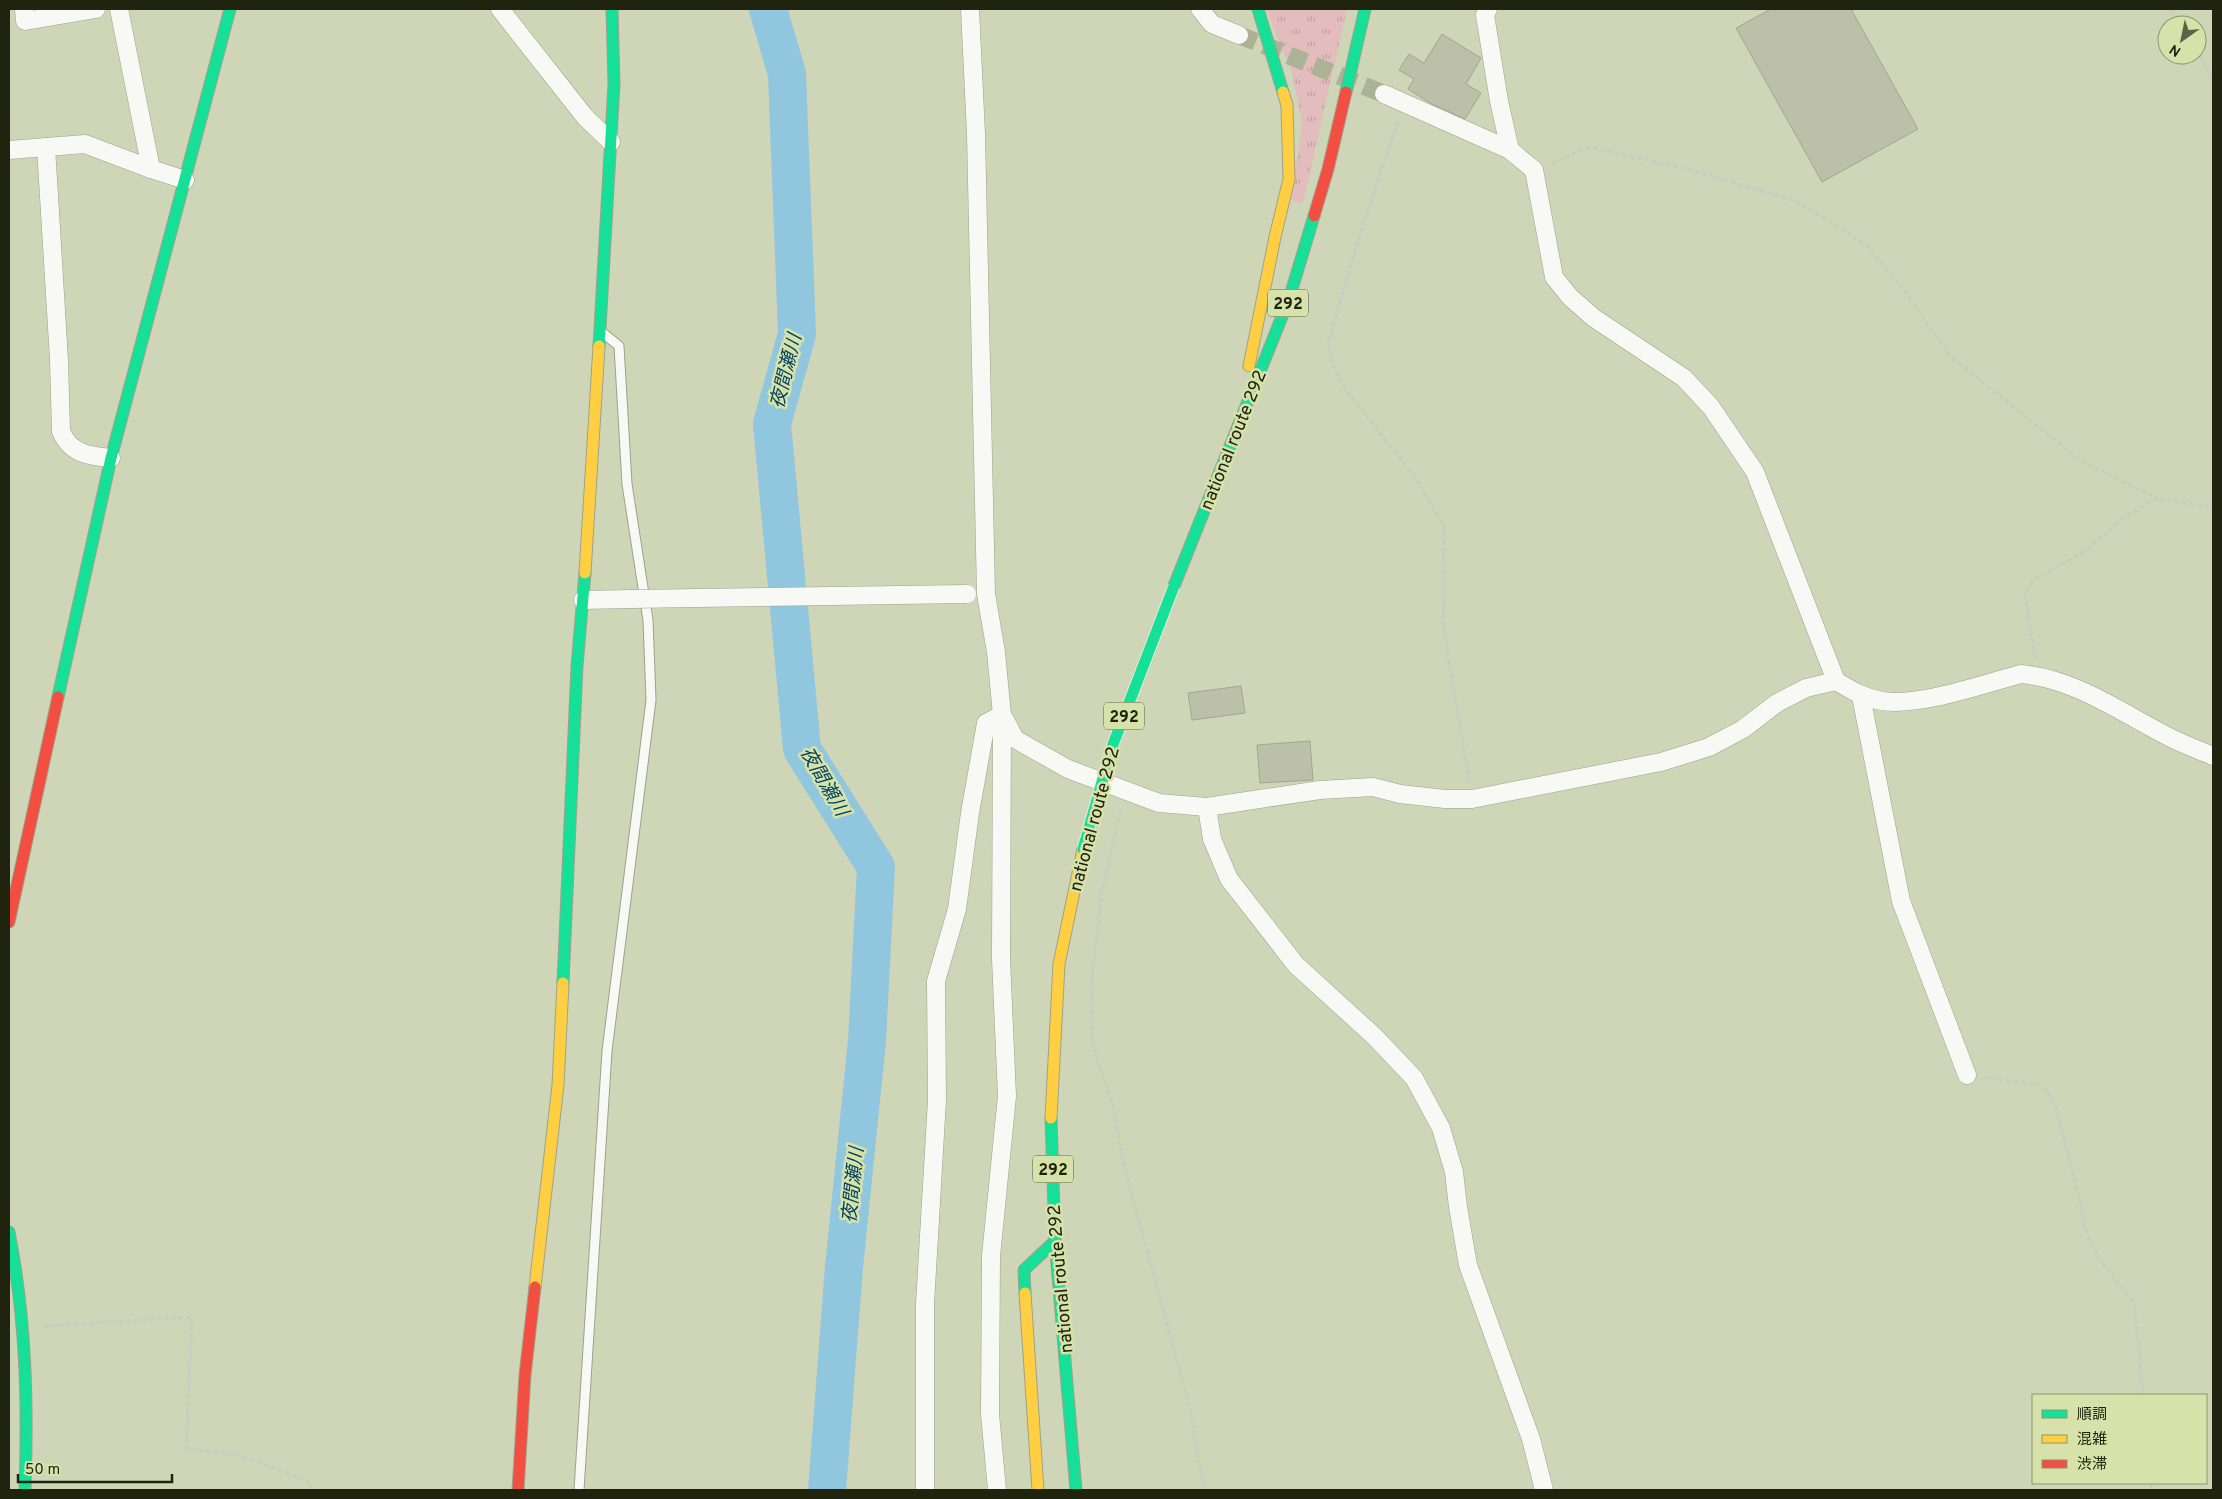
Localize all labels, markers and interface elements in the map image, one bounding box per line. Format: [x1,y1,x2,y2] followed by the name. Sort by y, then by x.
[2157,15,2207,65] north arrow
[2167,40,2185,60] text: N
[1268,290,1308,316] road number: 292
[766,330,808,411] water label: 夜間瀬川
[1196,367,1273,514] street label: national route 292
[1104,702,1144,729] road number: 292
[794,743,854,823] water label: 夜間瀬川
[1065,744,1126,894] street label: national route 292
[838,1144,870,1224] water label: 夜間瀬川
[1033,1156,1073,1182] road number: 292
[1044,1204,1079,1354] street label: national route 292
[2032,1394,2207,1484] legend
[2077,1406,2107,1425] text: 順調
[2077,1431,2107,1450] text: 混雑
[18,1452,171,1484] scale bar
[2077,1456,2107,1475] text: 渋滞
[25,1461,60,1480] text: 50 m

